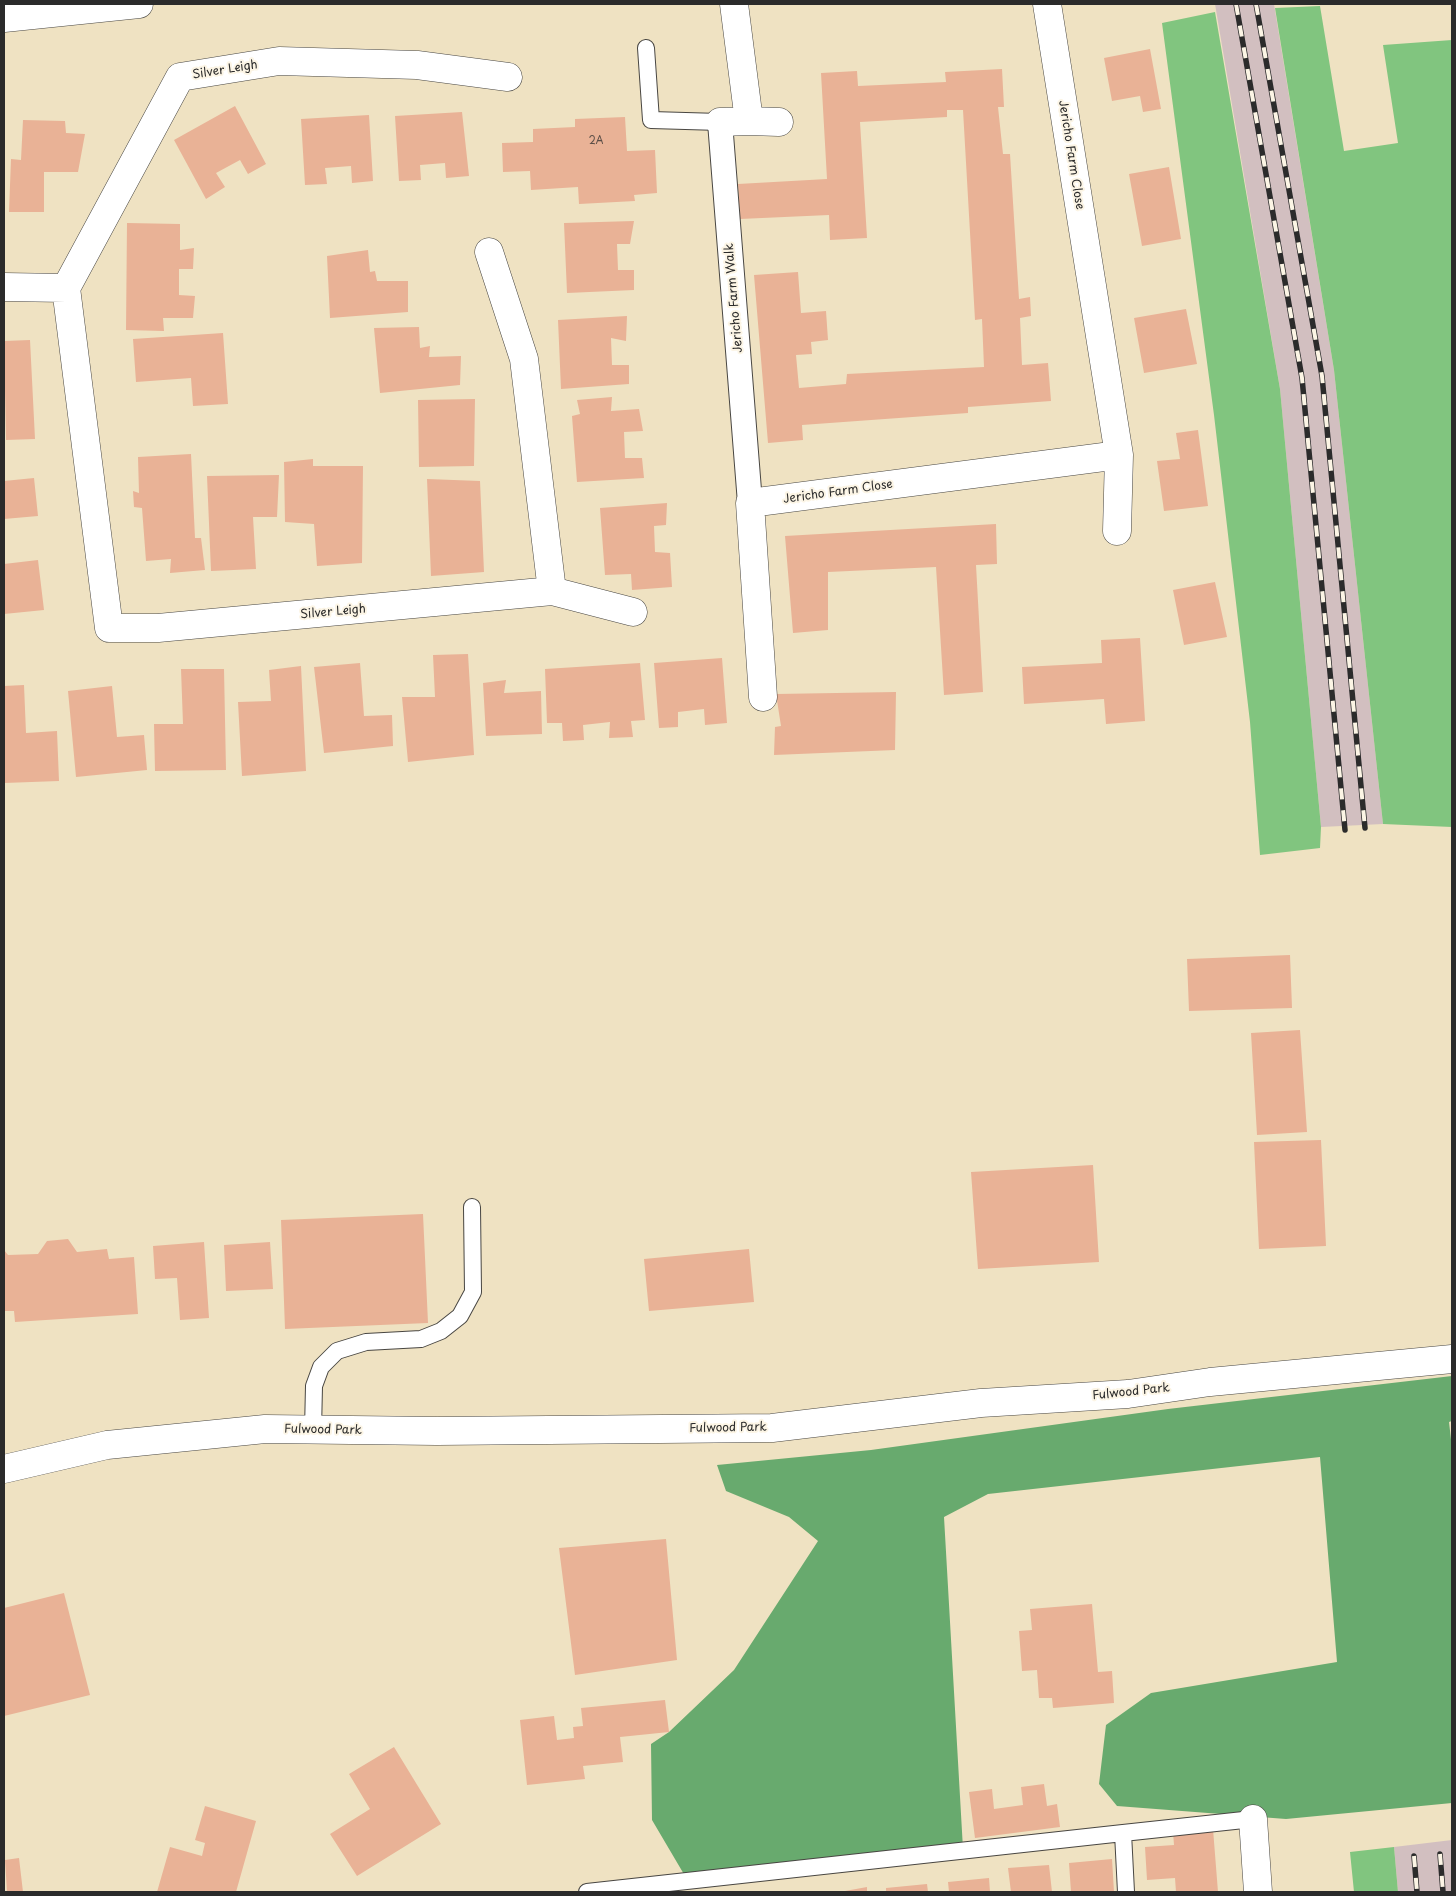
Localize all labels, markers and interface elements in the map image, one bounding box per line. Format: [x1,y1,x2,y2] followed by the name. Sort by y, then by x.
[191,58,259,82] street label: Silver Leigh
[1055,99,1087,211] street label: Jericho Farm Close
[589,135,603,147] house number: 2A
[722,243,746,353] street label: Jericho Farm Walk
[782,477,894,507] street label: Jericho Farm Close
[299,602,367,622] street label: Silver Leigh
[1092,1381,1170,1403] street label: Fulwood Park
[689,1420,767,1436] street label: Fulwood Park
[284,1422,362,1438] street label: Fulwood Park

